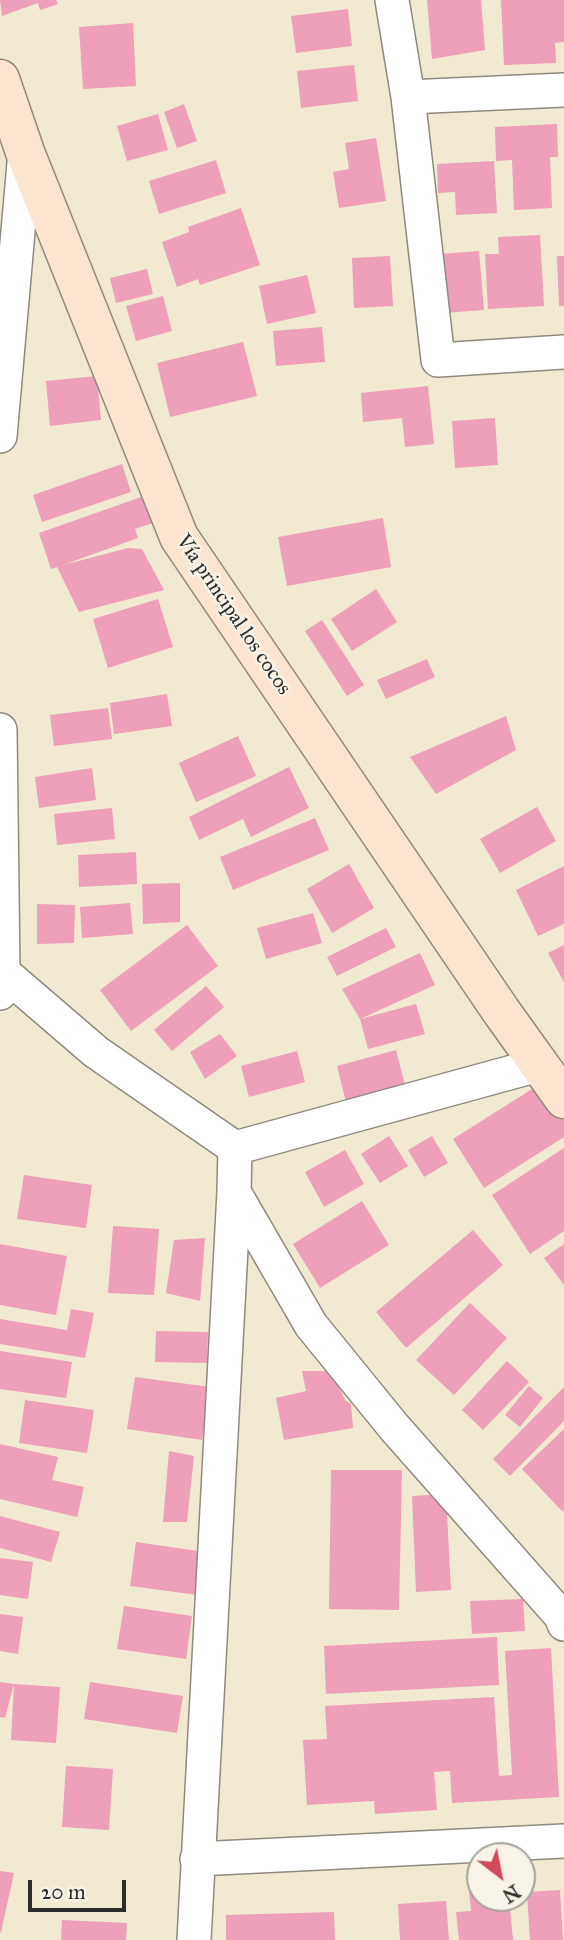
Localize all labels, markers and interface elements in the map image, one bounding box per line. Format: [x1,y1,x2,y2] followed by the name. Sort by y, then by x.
[170,530,296,700] street label: Vía principal los cocos
[466,1842,536,1912] north arrow
[32,1867,130,1911] scale bar
[41,1879,86,1905] text: 20 m
[498,1880,524,1908] text: N

